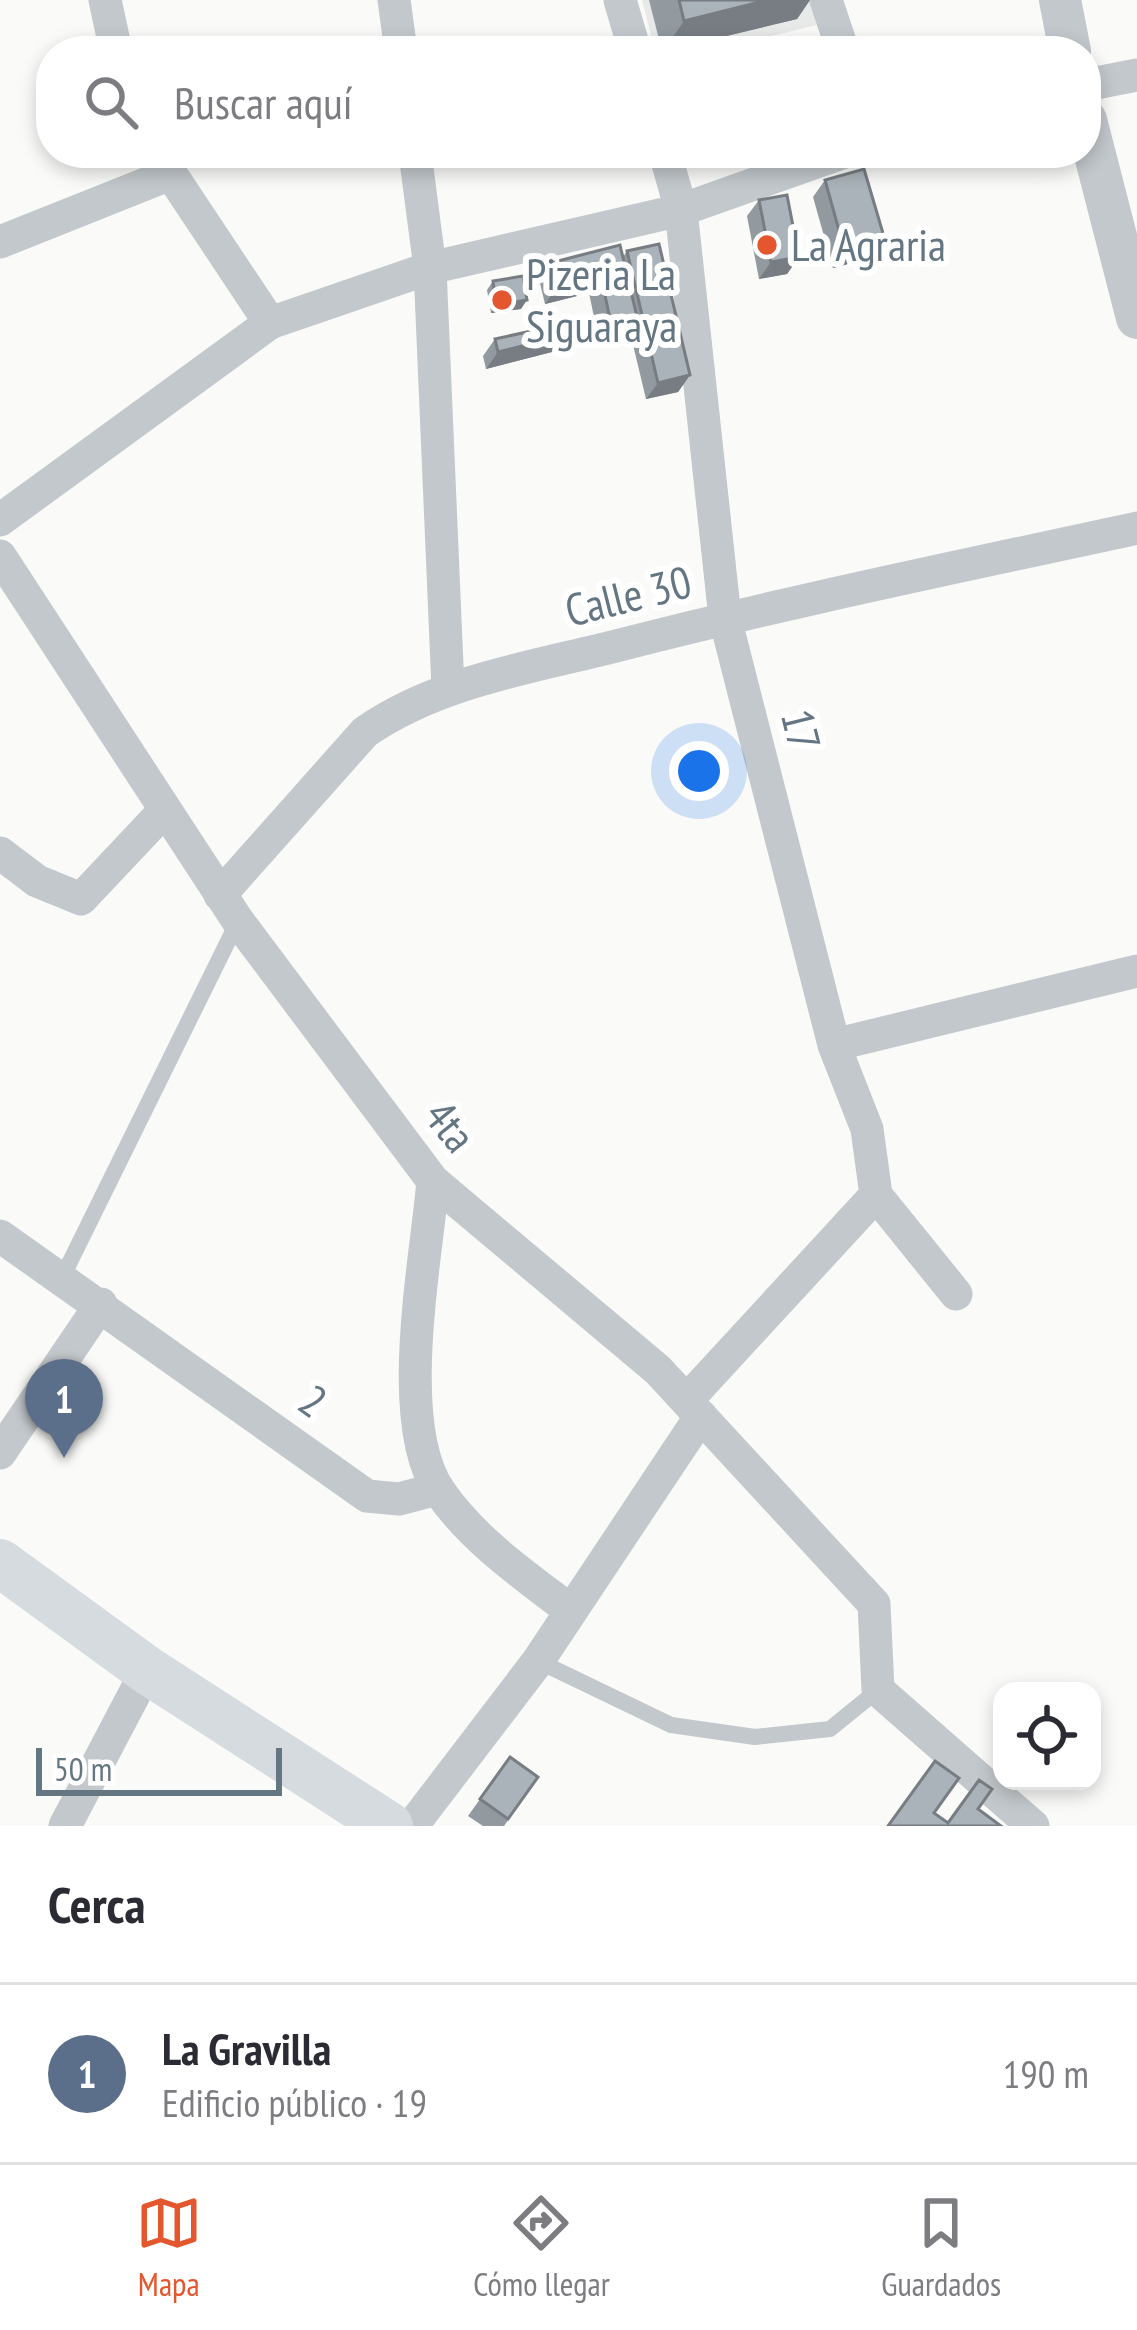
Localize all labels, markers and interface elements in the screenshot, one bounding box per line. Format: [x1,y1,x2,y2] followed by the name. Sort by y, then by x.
[36,36,1101,168] search box
[78,69,144,135] icon: search
[174,73,353,131] text: Buscar aquí
[791,215,946,273] place label: La Agraria
[754,232,780,258] marker: La Agraria
[526,244,677,354] place label: Pizeria La Siguaraya
[489,287,515,313] marker: Pizeria La Siguaraya
[559,551,697,639] street label: Calle 30
[769,703,835,756] street label: 17
[669,741,729,801] your location
[412,1087,489,1163] street label: 4ta
[25,1359,103,1458] pin: 1
[288,1371,339,1430] street label: 2
[993,1682,1101,1790] map controls
[993,1682,1101,1790] button: locate
[36,1742,282,1795] scale bar
[54,1747,112,1790] text: 50 m
[48,1871,146,1937] text: Cerca
[162,2019,331,2077] text: La Gravilla
[78,2048,96,2099] text: 1
[1003,2048,1089,2099] text: 190 m
[162,2077,427,2128] text: Edificio público · 19
[136,2190,202,2305] tab: Mapa
[473,2190,610,2305] tab: Cómo llegar
[881,2190,1001,2305] tab: Guardados

